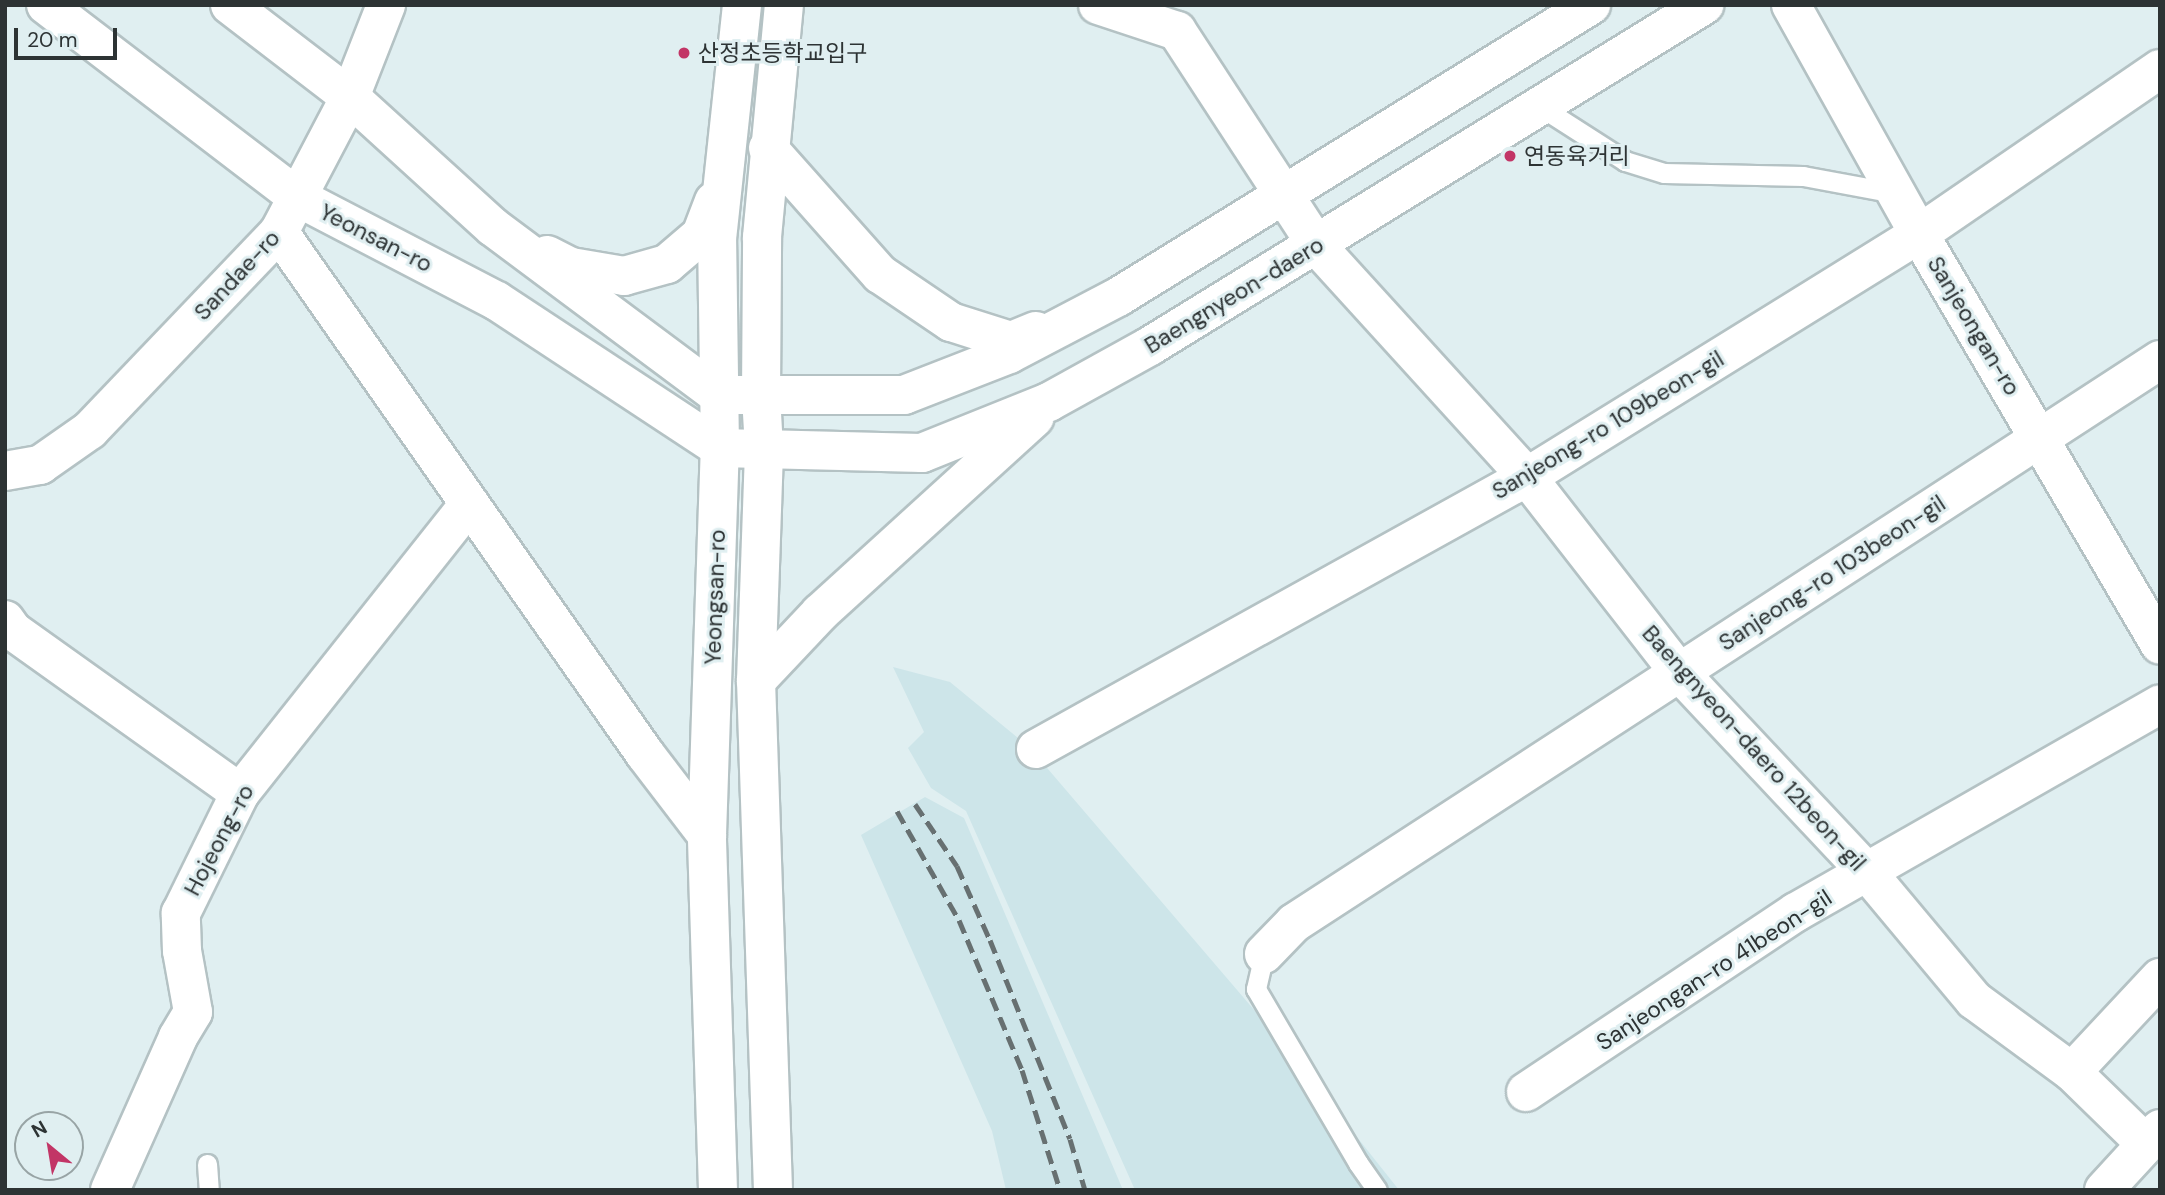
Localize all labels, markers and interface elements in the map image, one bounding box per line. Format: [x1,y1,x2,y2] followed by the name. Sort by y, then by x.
[18,14,121,58] scale bar
[27,26,78,54] text: 20 m
[698,39,867,67] place label: 산정초등학교입구
[676,45,692,61] marker: 산정초등학교입구
[1524,142,1630,170] place label: 연동육거리
[1502,148,1518,164] marker: 연동육거리
[315,198,437,278] street label: Yeonsan-ro
[188,224,286,326] street label: Sandae-ro
[1139,231,1329,359] street label: Baengnyeon-daero
[1922,251,2026,401] street label: Sanjeongan-ro
[1487,345,1729,505] street label: Sanjeong-ro 109beon-gil
[1714,489,1950,657] street label: Sanjeong-ro 103beon-gil
[699,529,731,665] street label: Yeongsan-ro
[1636,620,1872,876] street label: Baengnyeon-daero 12beon-gil
[178,780,260,900] street label: Hojeong-ro
[1591,884,1837,1056] street label: Sanjeongan-ro 41beon-gil
[14,1111,84,1181] north arrow
[27,1115,51,1143] text: N

